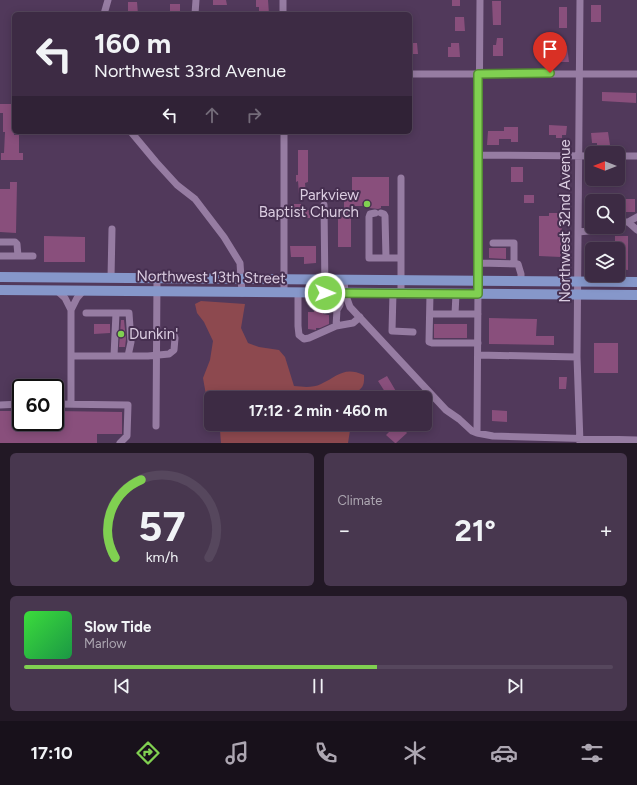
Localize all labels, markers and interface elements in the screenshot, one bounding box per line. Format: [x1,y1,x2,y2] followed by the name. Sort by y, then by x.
[94,26,171,60] text: 160 m
[28,28,80,80] icon: left
[533,32,567,73] pin
[539,38,561,60] icon: arrive
[94,60,286,82] text: Northwest 33rd Avenue
[159,104,181,126] icon: left
[201,104,223,126] icon: ahead
[243,104,265,126] icon: right
[556,139,574,303] street label: Northwest 32nd Avenue
[585,146,625,186] north arrow
[585,146,625,282] map controls
[259,186,359,221] place label: Parkview Baptist Church
[585,194,625,234] button: search
[362,199,372,209] marker: Parkview Baptist Church
[585,242,625,282] button: layers
[136,267,286,287] street label: Northwest 13th Street
[304,272,346,314] position arrow
[129,325,178,343] place label: Dunkin'
[116,329,126,339] marker: Dunkin'
[12,379,64,431] speed limit sign: 60
[249,402,387,420] text: 17:12 · 2 min · 460 m
[338,493,382,508] text: Climate
[138,500,185,550] text: 57
[455,512,496,549] text: 21°
[338,517,351,544] text: −
[599,517,613,544] text: +
[145,547,178,565] text: km/h
[84,618,151,636] text: Slow Tide
[84,636,126,651] text: Marlow
[111,675,133,697] icon: previous
[307,675,329,697] icon: pause
[504,675,526,697] icon: next
[134,739,162,767] icon: directions
[223,739,251,767] icon: music
[312,739,340,767] icon: phone
[401,739,429,767] icon: climate
[490,739,518,767] icon: car
[578,739,606,767] icon: filters
[30,742,73,764] text: 17:10

